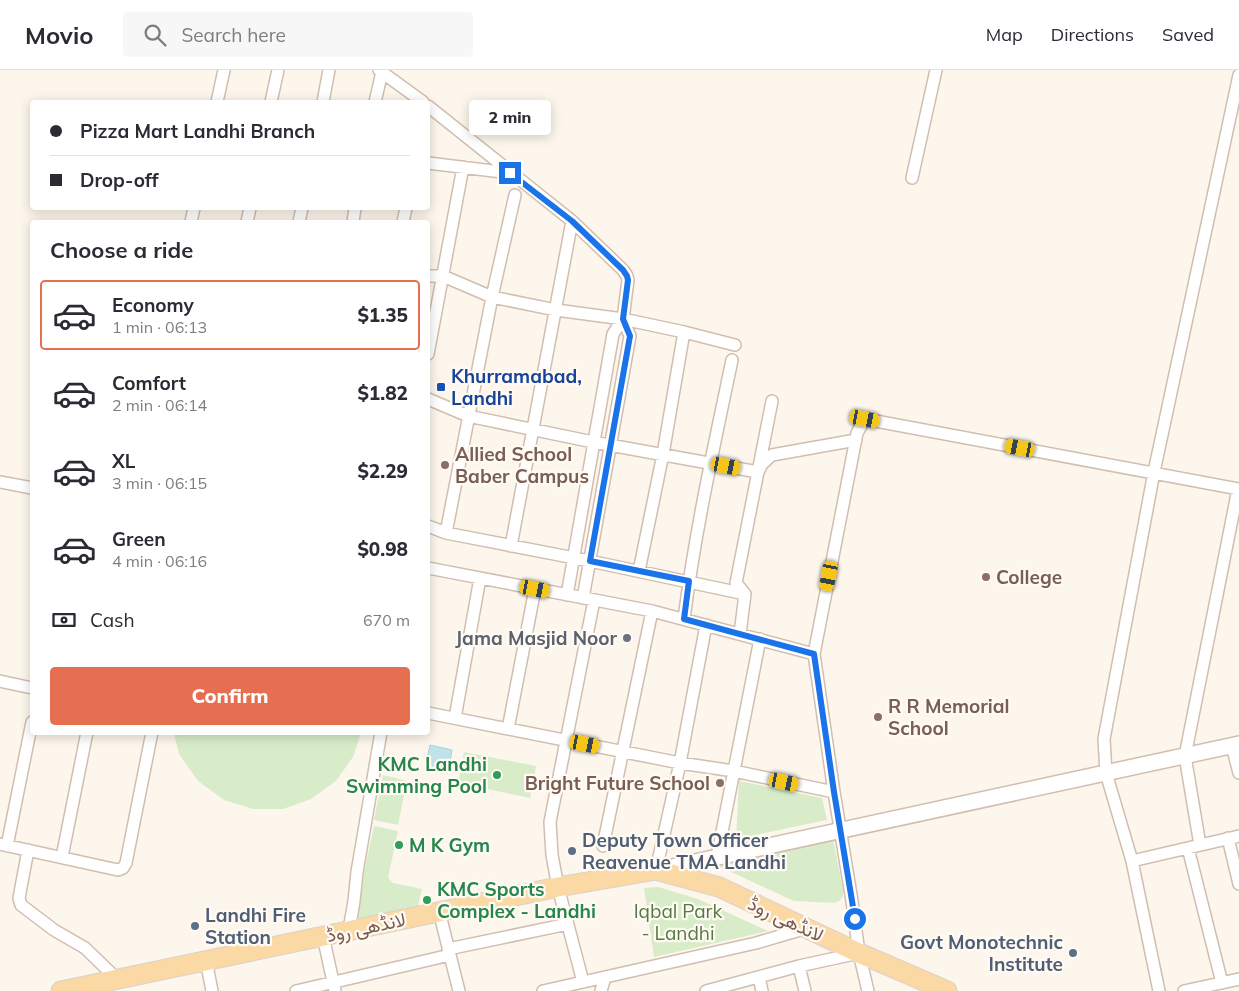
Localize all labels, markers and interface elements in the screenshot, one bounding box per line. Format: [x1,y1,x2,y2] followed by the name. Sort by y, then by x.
[123,12,473,57] search box
[25,20,93,50] text: Movio
[141,21,169,49] icon: search
[181,23,286,47] text: Search here
[986,23,1023,46] text: Map
[1051,23,1134,46] text: Directions
[1162,23,1214,46] text: Saved
[469,101,551,136] callout: 2 min
[489,107,531,127] text: 2 min
[80,119,315,143] text: Pizza Mart Landhi Branch
[499,162,521,184] route end
[80,168,158,192] text: Drop-off
[50,236,193,264] text: Choose a ride
[52,293,97,338] icon: car
[112,293,194,317] text: Economy
[357,303,408,327] text: $1.35
[112,317,207,337] text: 1 min · 06:13
[451,364,582,410] place label: Khurramabad, Landhi
[52,371,97,416] icon: car
[112,371,186,395] text: Comfort
[357,381,408,405] text: $1.82
[435,381,447,393] marker: Khurramabad, Landhi
[112,395,207,415] text: 2 min · 06:14
[848,409,881,429] car
[1003,438,1036,458] car
[455,442,589,488] place label: Allied School Baber Campus
[52,449,97,494] icon: car
[112,449,135,473] text: XL
[709,456,742,476] car
[357,459,408,483] text: $2.29
[439,459,451,471] marker: Allied School Baber Campus
[112,473,207,493] text: 3 min · 06:15
[52,527,97,572] icon: car
[112,527,166,551] text: Green
[357,537,408,561] text: $0.98
[112,551,207,571] text: 4 min · 06:16
[818,560,839,592] car
[996,565,1062,589] place label: College
[980,571,992,583] marker: College
[518,579,551,599] car
[50,606,78,634] icon: cash
[90,608,135,632] text: Cash
[363,610,410,630] text: 670 m
[455,626,618,650] place label: Jama Masjid Noor
[621,632,633,644] marker: Jama Masjid Noor
[50,667,410,725] button: Confirm
[888,694,1010,740] place label: R R Memorial School
[872,711,884,723] marker: R R Memorial School
[568,734,601,754] car
[346,752,487,798] place label: KMC Landhi Swimming Pool
[491,769,503,781] marker: KMC Landhi Swimming Pool
[525,771,710,795] place label: Bright Future School
[767,772,800,792] car
[714,777,726,789] marker: Bright Future School
[582,828,786,874] place label: Deputy Town Officer Reavenue TMA Landhi
[409,833,490,857] place label: M K Gym
[393,839,405,851] marker: M K Gym
[566,845,578,857] marker: Deputy Town Officer Reavenue TMA Landhi
[437,877,596,923] place label: KMC Sports Complex - Landhi
[744,891,828,947] street label: لانڈھی روڈ
[421,894,433,906] marker: KMC Sports Complex - Landhi
[634,899,723,945] park label: Iqbal Park - Landhi
[205,903,306,949] place label: Landhi Fire Station
[324,907,408,947] street label: لانڈھی روڈ
[844,908,866,930] route start
[189,920,201,932] marker: Landhi Fire Station
[900,930,1063,976] place label: Govt Monotechnic Institute
[1067,947,1079,959] marker: Govt Monotechnic Institute

